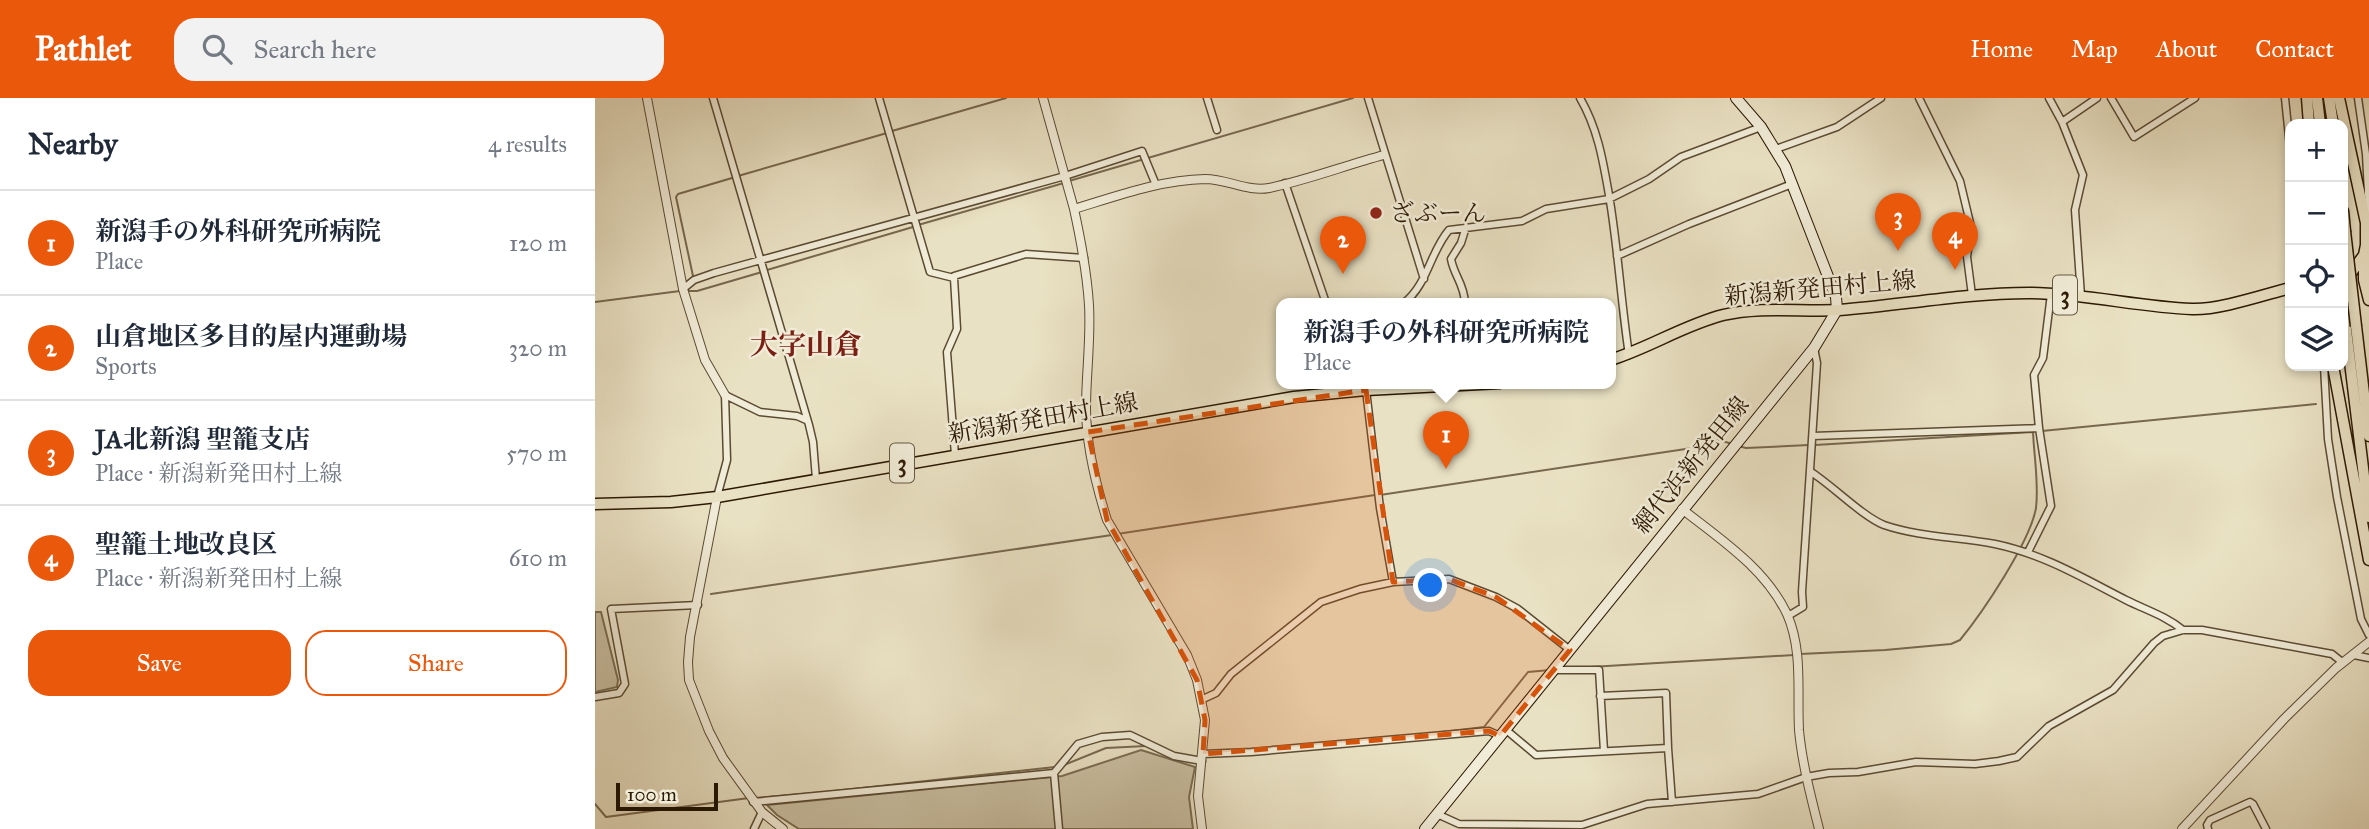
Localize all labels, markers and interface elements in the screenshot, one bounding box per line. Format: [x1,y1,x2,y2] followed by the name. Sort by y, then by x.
[174,18,664,81] search box
[35,29,132,69] text: Pathlet
[198,30,236,68] icon: search
[254,33,377,65] text: Search here
[1970,34,2033,64] text: Home
[2071,34,2118,64] text: Map
[2156,34,2217,64] text: About
[2255,34,2334,64] text: Contact
[2285,119,2348,371] map controls
[2285,119,2348,182] button: +
[28,126,118,162] text: Nearby
[488,130,567,158] text: 4 results
[2285,182,2348,245] button: −
[1875,193,1921,251] pin: 3
[1390,198,1486,228] place label: ざぶーん
[1368,205,1384,221] marker: ざぶーん
[1932,212,1978,270] pin: 4
[95,215,381,247] text: 新潟手の外科研究所病院
[1320,216,1366,274] pin: 2
[46,229,56,257] text: 1
[509,229,567,257] text: 120 m
[2285,245,2348,308] button: locate
[95,247,143,275] text: Place
[1723,265,1917,311] street label: 新潟新発田村上線
[2053,276,2077,314] road number: 3
[1276,298,1616,389] popup
[2285,308,2348,371] button: layers
[1303,316,1589,348] text: 新潟手の外科研究所病院
[95,320,407,352] text: 山倉地区多目的屋内運動場
[750,327,862,362] district label: 大字山倉
[45,334,57,362] text: 2
[509,334,567,362] text: 320 m
[1303,348,1351,376] text: Place
[95,352,157,380] text: Sports
[946,387,1140,449] street label: 新潟新発田村上線
[1626,390,1756,540] street label: 網代浜新発田線
[1423,411,1469,469] pin: 1
[95,423,310,455] text: JA北新潟 聖籠支店
[46,439,56,467] text: 3
[506,439,567,467] text: 570 m
[890,444,914,482] road number: 3
[95,459,342,487] text: Place · 新潟新発田村上線
[95,528,277,560] text: 聖籠土地改良区
[45,544,57,572] text: 4
[509,544,567,572] text: 610 m
[95,564,342,592] text: Place · 新潟新発田村上線
[1413,568,1447,602] your location
[28,630,291,696] button: Save
[305,630,567,696] button: Share
[616,780,717,812] scale bar
[627,783,677,806] text: 100 m

